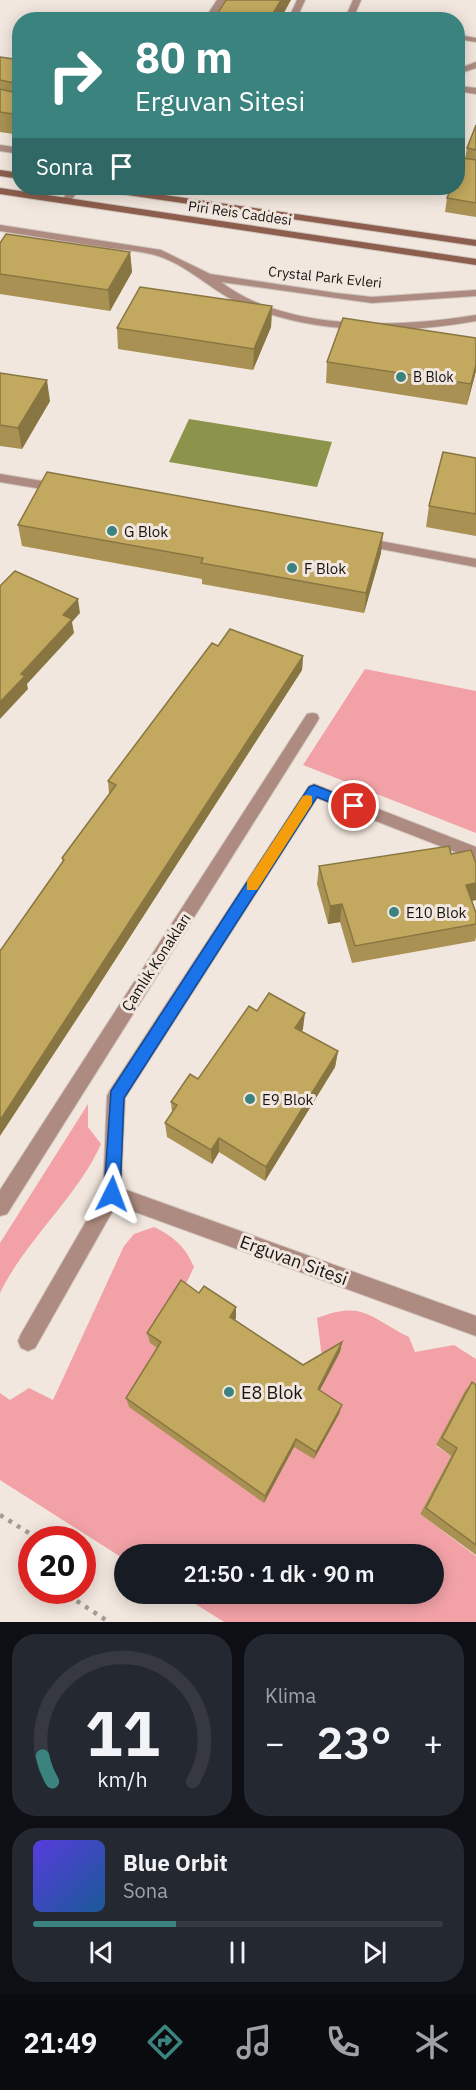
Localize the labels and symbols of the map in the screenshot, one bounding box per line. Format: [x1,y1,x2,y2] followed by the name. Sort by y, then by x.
[187,197,293,229] street label: Piri Reis Caddesi
[267,262,383,292] street label: Crystal Park Evleri
[413,368,454,386] place label: B Blok
[394,370,408,384] marker: B Blok
[124,522,168,541] place label: G Blok
[105,524,119,538] marker: G Blok
[304,559,346,578] place label: F Blok
[285,561,299,575] marker: F Blok
[328,780,379,831] pin
[406,903,467,922] place label: E10 Blok
[387,905,401,919] marker: E10 Blok
[117,909,195,1015] street label: Çamlık Konakları
[262,1090,314,1109] place label: E9 Blok
[243,1092,257,1106] marker: E9 Blok
[80,1162,144,1226] position arrow
[237,1230,351,1290] street label: Erguvan Sitesi
[241,1381,303,1404] place label: E8 Blok
[222,1385,236,1399] marker: E8 Blok
[18,1526,96,1604] speed limit sign: 20

